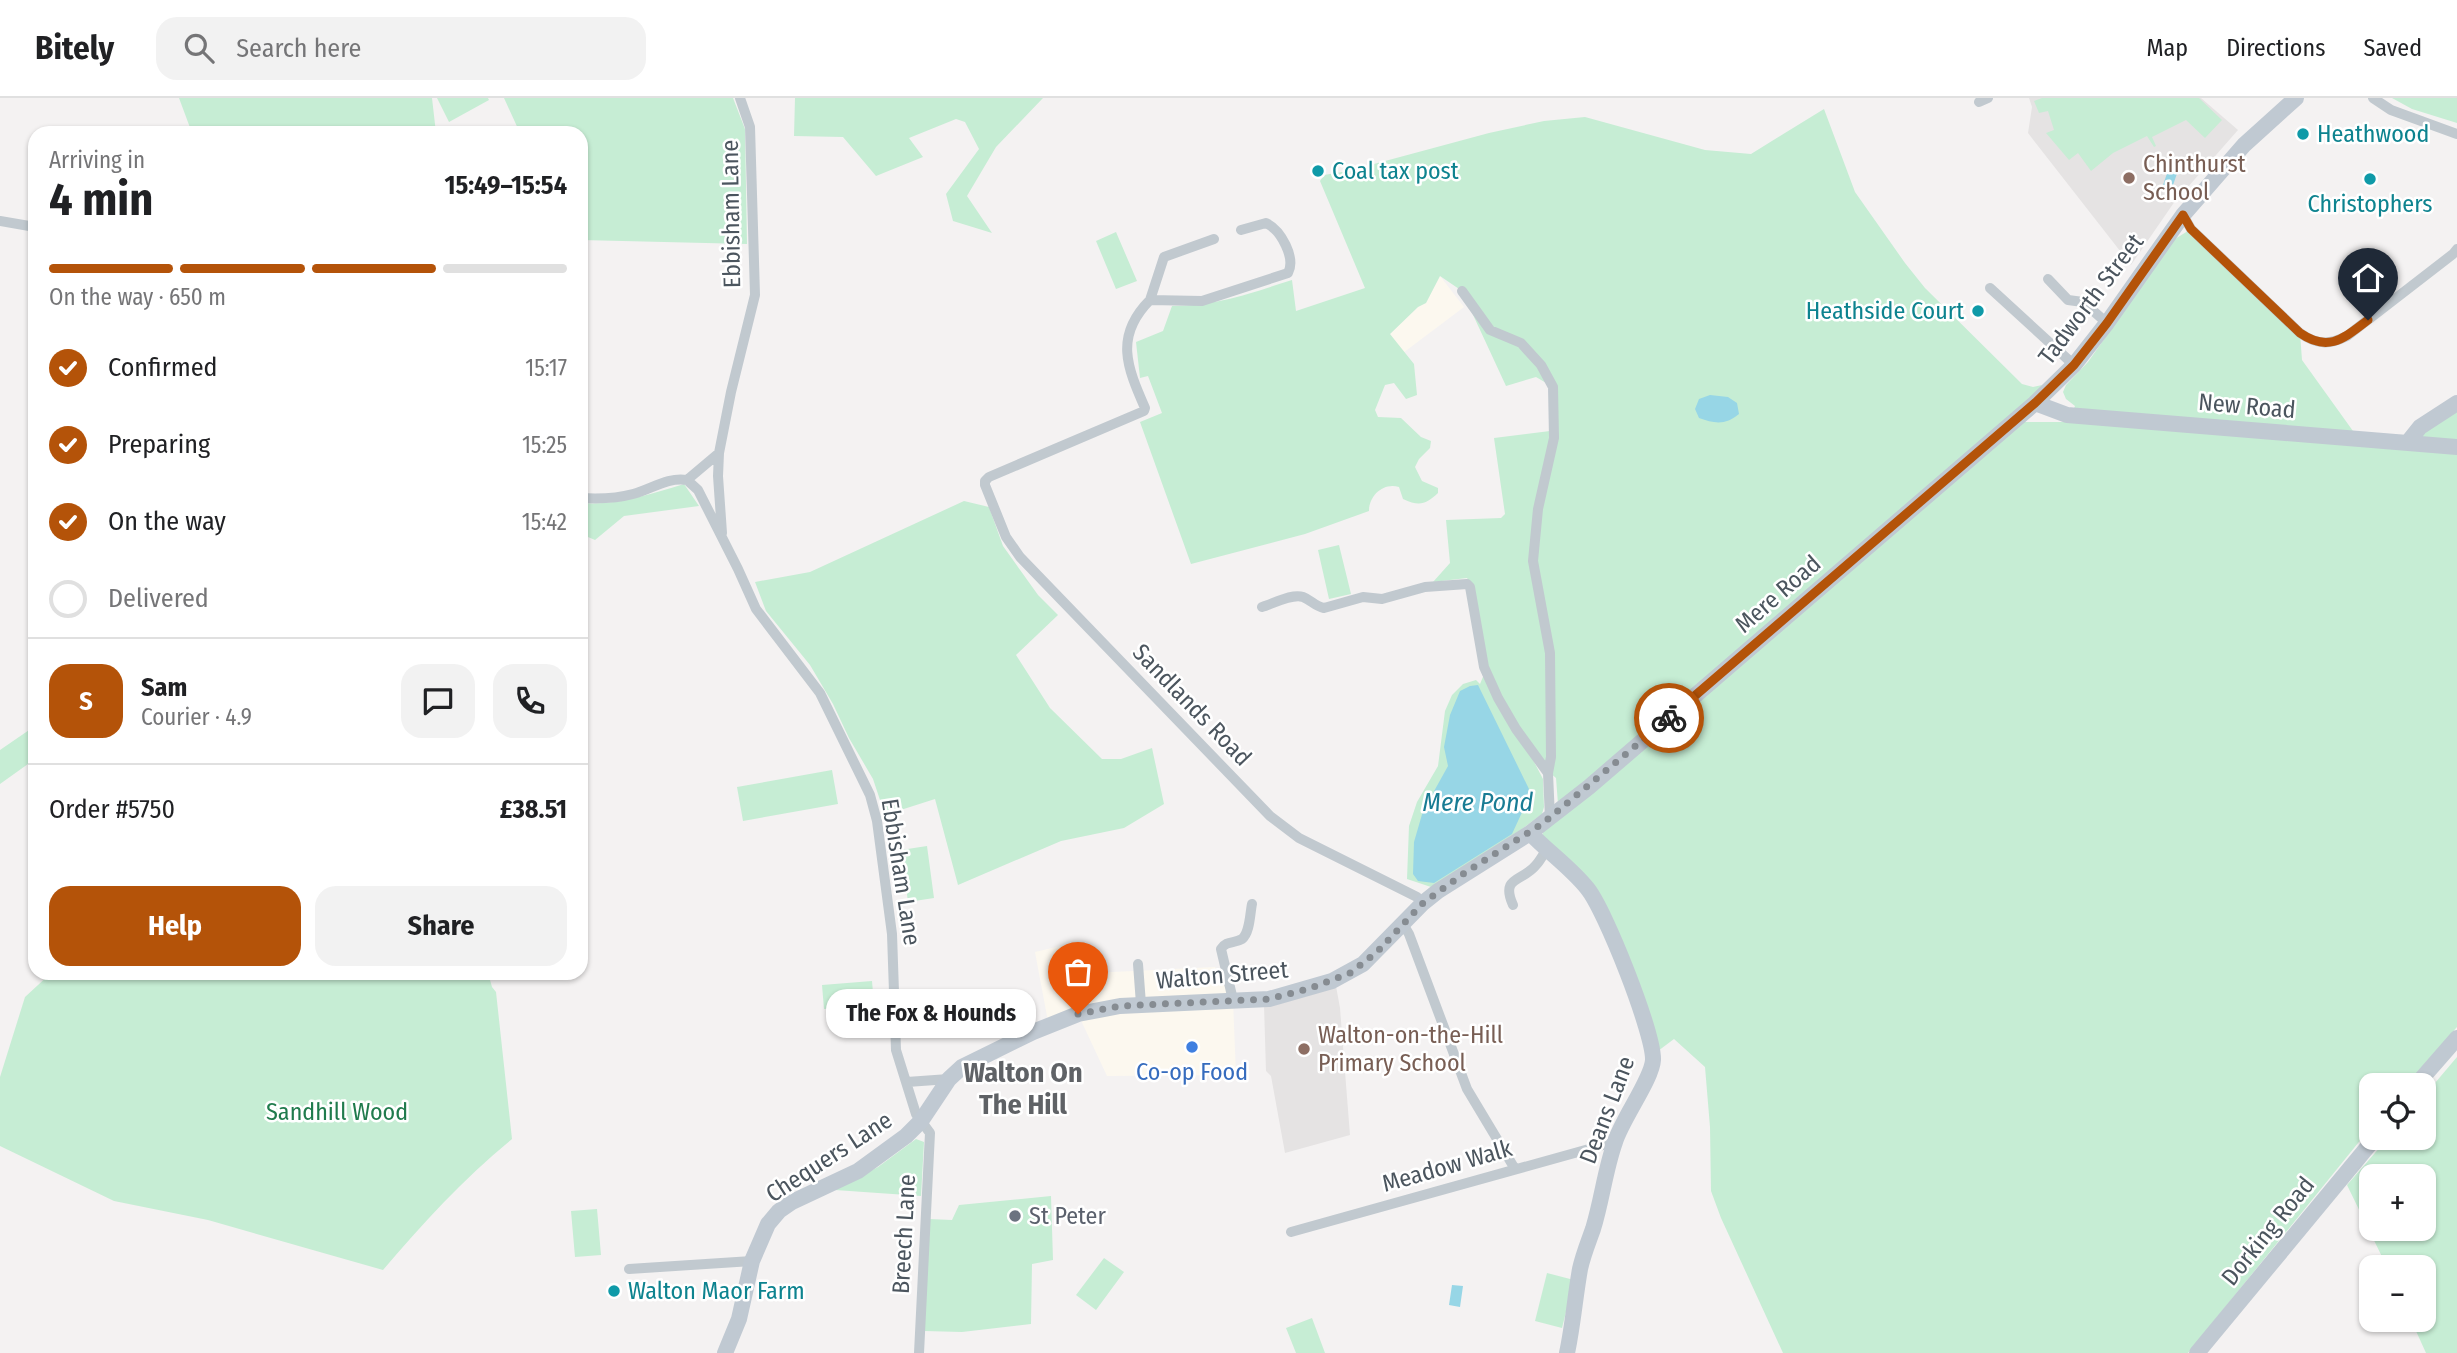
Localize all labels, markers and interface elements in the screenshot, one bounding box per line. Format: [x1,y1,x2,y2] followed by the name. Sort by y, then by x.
[156,17,646,80] search box
[35,28,114,68] text: Bitely
[180,29,218,67] icon: search
[236,33,361,64] text: Search here
[2147,34,2188,62] text: Map
[2226,34,2325,62] text: Directions
[2363,34,2422,62] text: Saved
[2317,120,2429,148] place label: Heathwood
[2295,126,2311,142] marker: Heathwood
[716,140,746,288] street label: Ebbisham Lane
[49,146,145,174] text: Arriving in
[2143,150,2246,206] place label: Chinthurst School
[1332,157,1459,185] place label: Coal tax post
[1310,163,1326,179] marker: Coal tax post
[444,170,567,201] text: 15:49–15:54
[2121,170,2137,186] marker: Chinthurst School
[2362,171,2378,187] marker: Christophers
[49,172,153,227] text: 4 min
[2308,190,2432,218] place label: Christophers
[2033,228,2149,370] street label: Tadworth Street
[2338,248,2398,320] pin
[2349,259,2387,297] icon: home
[49,283,226,311] text: On the way · 650 m
[1806,297,1964,325] place label: Heathside Court
[1970,303,1986,319] marker: Heathside Court
[49,349,87,387] icon: check
[108,352,218,383] text: Confirmed
[525,354,567,382] text: 15:17
[2197,388,2297,424] street label: New Road
[49,426,87,464] icon: check
[108,429,210,460] text: Preparing
[522,431,567,459] text: 15:25
[49,503,87,541] icon: check
[108,506,226,537] text: On the way
[522,508,567,536] text: 15:42
[1730,549,1826,639] street label: Mere Road
[108,583,209,614] text: Delivered
[1127,638,1257,772] street label: Sandlands Road
[401,664,475,738] button: chat
[493,664,567,738] button: phone
[141,672,187,703] text: Sam
[1634,683,1704,753] courier
[79,686,93,717] text: S
[1650,699,1688,737] icon: bike
[141,703,252,731] text: Courier · 4.9
[1423,787,1534,818] water label: Mere Pond
[49,794,175,825] text: Order #5750
[500,794,567,825] text: £38.51
[876,797,926,947] street label: Ebbisham Lane
[49,886,301,966] button: Help
[315,886,567,966] button: Share
[1048,942,1108,1014] pin
[1059,953,1097,991] icon: bag
[1155,955,1289,995] street label: Walton Street
[826,990,1036,1038] callout: The Fox & Hounds
[846,999,1016,1027] text: The Fox & Hounds
[1318,1021,1503,1077] place label: Walton-on-the-Hill Primary School
[1184,1039,1200,1055] marker: Co-op Food
[1296,1041,1312,1057] marker: Walton-on-the-Hill Primary School
[1574,1052,1640,1168] street label: Deans Lane
[963,1056,1083,1121] district label: Walton On The Hill
[1136,1058,1248,1086] place label: Co-op Food
[2359,1073,2436,1332] map controls
[2359,1073,2436,1150] button: locate
[266,1098,408,1126] park label: Sandhill Wood
[761,1106,897,1208] street label: Chequers Lane
[1379,1134,1516,1198] street label: Meadow Walk
[2359,1164,2436,1241] button: +
[2216,1171,2320,1291] street label: Dorking Road
[887,1173,921,1295] street label: Breech Lane
[1029,1202,1106,1230] place label: St Peter
[1007,1208,1023,1224] marker: St Peter
[2359,1255,2436,1332] button: −
[628,1277,805,1305] place label: Walton Maor Farm
[606,1283,622,1299] marker: Walton Maor Farm

